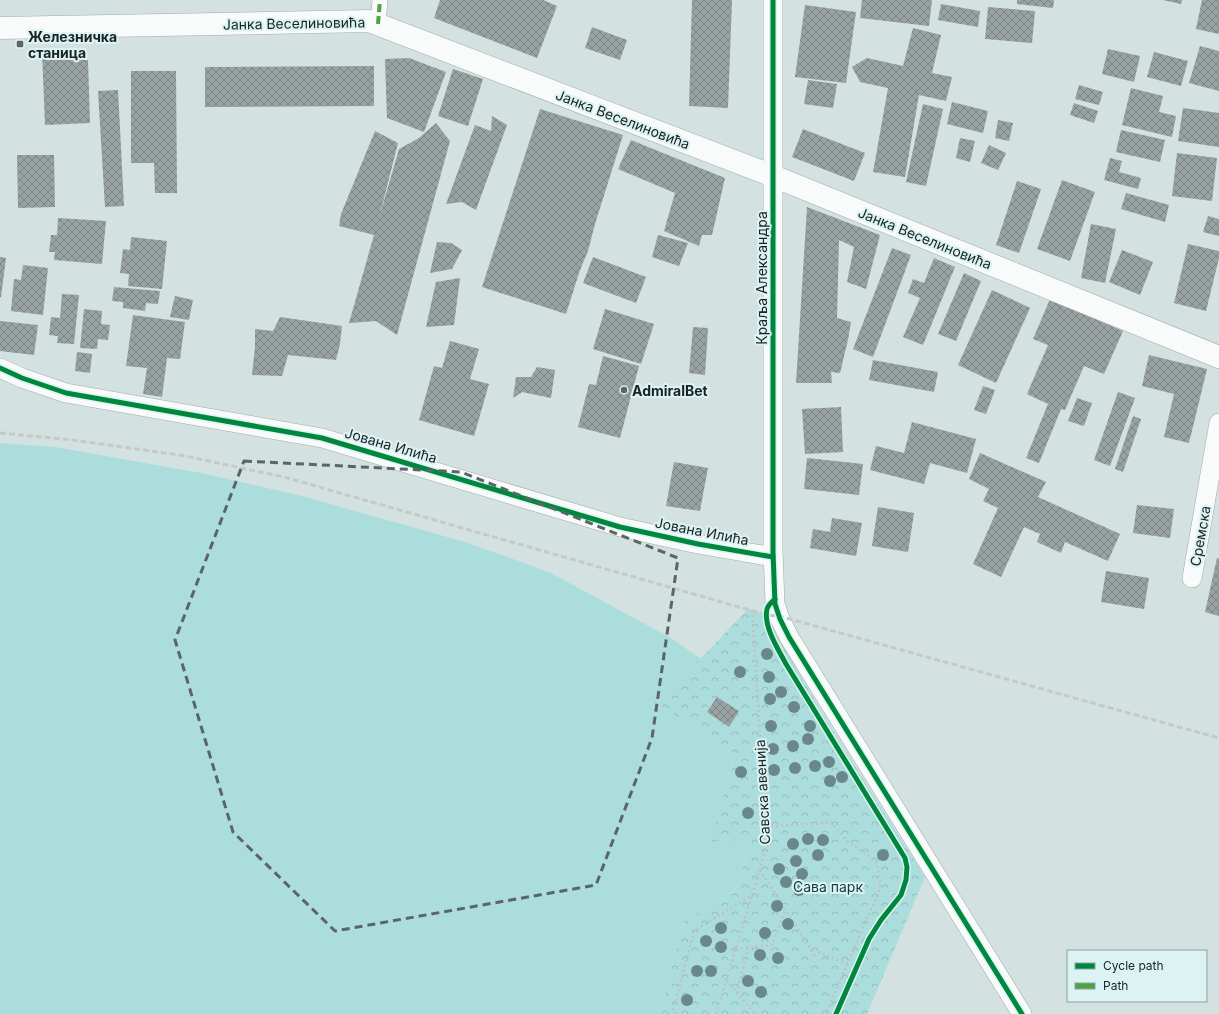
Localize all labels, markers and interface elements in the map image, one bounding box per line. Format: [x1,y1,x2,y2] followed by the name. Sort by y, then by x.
[223,13,365,33] street label: Јанка Веселиновића
[28,28,117,61] place label: Железничка станица
[15,39,25,49] marker: Железничка станица
[554,86,692,152] street label: Јанка Веселиновића
[856,203,994,273] street label: Јанка Веселиновића
[753,211,770,345] street label: Краља Александра
[632,382,708,399] place label: AdmiralBet
[619,385,629,395] marker: AdmiralBet
[343,424,439,466] street label: Јована Илића
[1186,504,1214,568] street label: Сремска
[654,514,750,548] street label: Јована Илића
[751,739,773,845] street label: Савска авенија
[793,878,863,895] park label: Сава парк
[1067,950,1207,1002] legend
[1103,958,1164,973] text: Cycle path
[1103,978,1128,993] text: Path

